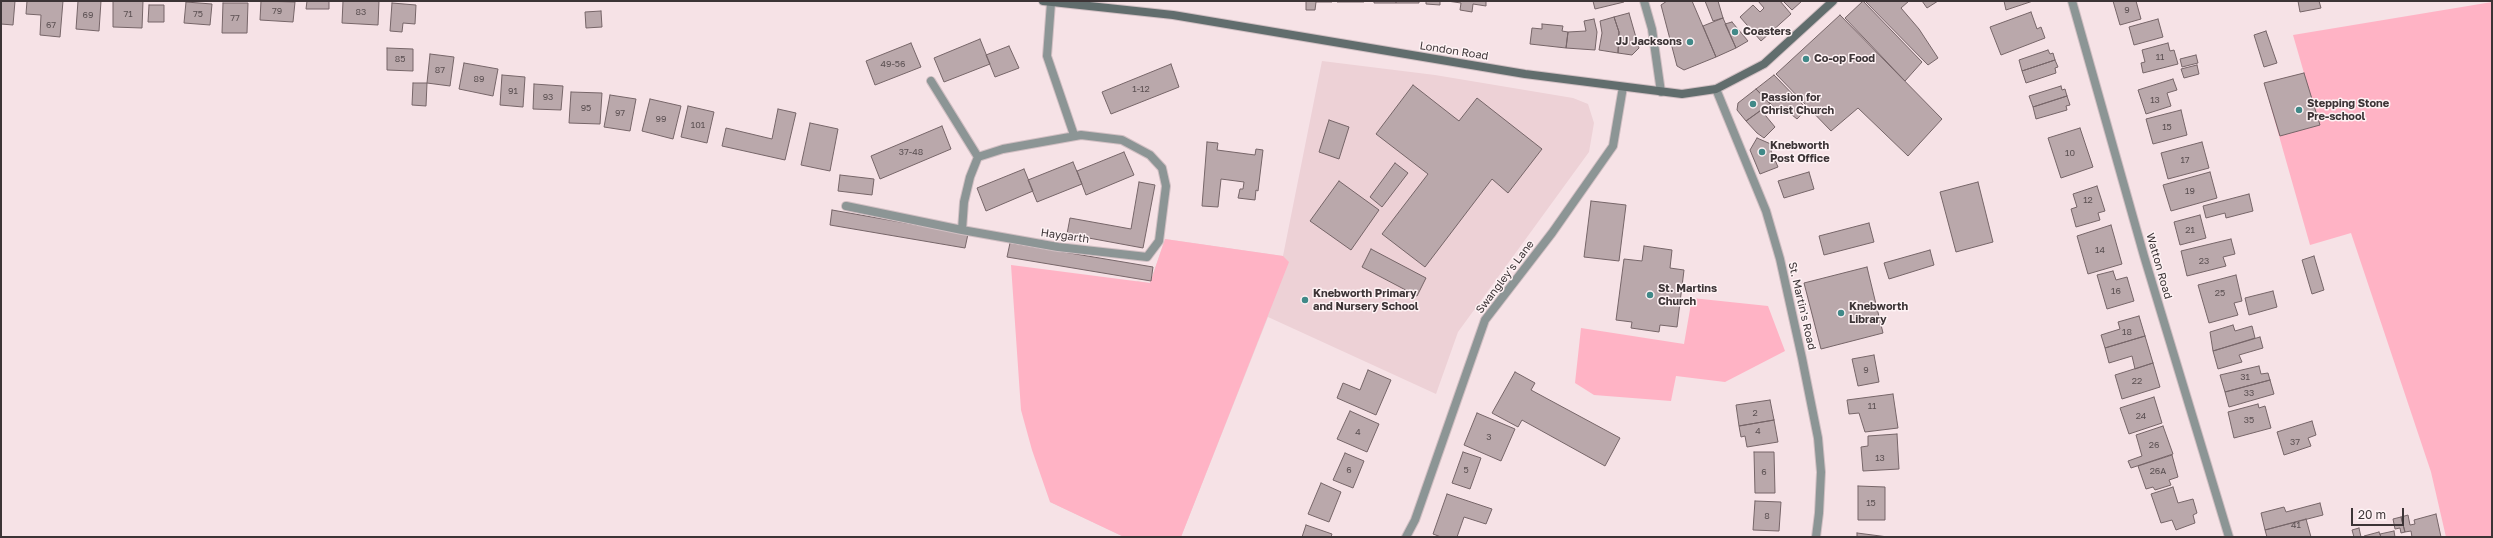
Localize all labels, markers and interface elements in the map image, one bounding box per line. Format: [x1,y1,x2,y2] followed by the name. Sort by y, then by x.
[2124,5,2130,15] house number: 9
[272,6,282,16] house number: 79
[356,7,366,17] house number: 83
[123,9,133,19] house number: 71
[193,9,203,19] house number: 75
[83,10,93,20] house number: 69
[230,13,240,23] house number: 77
[46,20,56,30] house number: 67
[1743,25,1791,39] place label: Coasters
[1730,27,1740,37] marker: Coasters
[1616,35,1682,49] place label: JJ Jacksons
[1685,37,1695,47] marker: JJ Jacksons
[1419,39,1489,63] street label: London Road
[1814,52,1875,66] place label: Co-op Food
[2156,52,2164,62] house number: 11
[395,54,405,64] house number: 85
[1801,54,1811,64] marker: Co-op Food
[880,59,906,69] house number: 49-56
[435,65,445,75] house number: 87
[474,74,484,84] house number: 89
[1132,84,1150,94] house number: 1-12
[508,86,518,96] house number: 91
[1761,91,1834,117] place label: Passion for Christ Church
[543,92,553,102] house number: 93
[2150,95,2160,105] house number: 13
[2307,97,2389,123] place label: Stepping Stone Pre-school
[1748,99,1758,109] marker: Passion for Christ Church
[581,103,591,113] house number: 95
[2294,105,2304,115] marker: Stepping Stone Pre-school
[615,108,625,118] house number: 97
[656,114,666,124] house number: 99
[691,120,705,130] house number: 101
[2162,122,2172,132] house number: 15
[1770,139,1830,165] place label: Knebworth Post Office
[899,147,923,157] house number: 37-48
[1757,147,1767,157] marker: Knebworth Post Office
[2065,148,2075,158] house number: 10
[2180,155,2190,165] house number: 17
[2185,186,2195,196] house number: 19
[2083,195,2093,205] house number: 12
[2185,225,2195,235] house number: 21
[1040,226,1090,246] street label: Haygarth
[2143,232,2175,300] street label: Watton Road
[1473,238,1537,316] street label: Swangley's Lane
[2095,245,2105,255] house number: 14
[2199,256,2209,266] house number: 23
[1785,261,1819,351] street label: St. Martin's Road
[1658,282,1717,308] place label: St. Martins Church
[2111,286,2121,296] house number: 16
[1313,287,1419,313] place label: Knebworth Primary and Nursery School
[2215,288,2225,298] house number: 25
[1645,290,1655,300] marker: St. Martins Church
[1300,295,1310,305] marker: Knebworth Primary and Nursery School
[1849,300,1908,326] place label: Knebworth Library
[1836,308,1846,318] marker: Knebworth Library
[2122,327,2132,337] house number: 18
[1863,365,1869,375] house number: 9
[2240,372,2250,382] house number: 31
[2132,376,2142,386] house number: 22
[2244,388,2254,398] house number: 33
[1868,401,1876,411] house number: 11
[1752,408,1758,418] house number: 2
[2136,411,2146,421] house number: 24
[2244,415,2254,425] house number: 35
[1755,426,1761,436] house number: 4
[1355,427,1361,437] house number: 4
[1486,432,1492,442] house number: 3
[2290,437,2300,447] house number: 37
[2149,440,2159,450] house number: 26
[1875,453,1885,463] house number: 13
[1346,465,1352,475] house number: 6
[1463,465,1469,475] house number: 5
[2150,466,2166,476] house number: 26A
[1761,467,1767,477] house number: 6
[1866,498,1876,508] house number: 15
[2353,500,2406,526] scale bar
[2358,507,2386,522] text: 20 m
[1764,511,1770,521] house number: 8
[2291,520,2301,530] house number: 41

